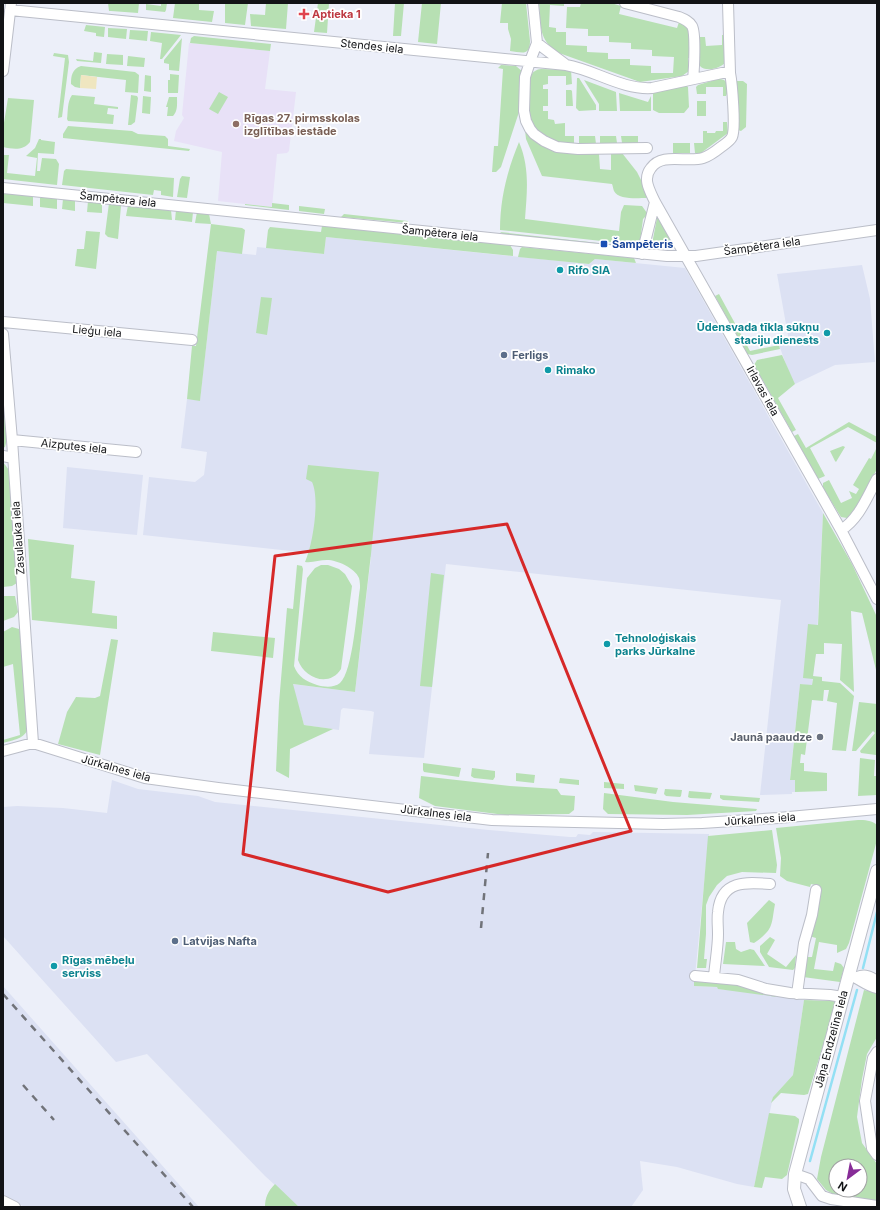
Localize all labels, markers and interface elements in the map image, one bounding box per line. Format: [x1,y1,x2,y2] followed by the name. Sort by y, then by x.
[312,7,361,21] place label: Aptieka 1
[299,9,309,19] marker: Aptieka 1
[340,36,404,56] street label: Stendes iela
[244,111,360,138] place label: Rīgas 27. pirmsskolas izglītības iestāde
[231,119,241,129] marker: Rīgas 27. pirmsskolas izglītības iestāde
[79,188,157,210] street label: Šampētera iela
[401,222,479,244] street label: Šampētera iela
[723,234,801,258] street label: Šampētera iela
[612,237,673,251] place label: Šampēteris
[599,239,609,249] marker: Šampēteris
[568,263,610,277] place label: Rifo SIA
[555,265,565,275] marker: Rifo SIA
[697,320,819,347] place label: Ūdensvada tīkla sūkņu staciju dienests
[72,322,122,340] street label: Lieģu iela
[822,328,832,338] marker: Ūdensvada tīkla sūkņu staciju dienests
[512,348,548,362] place label: Ferligs
[499,350,509,360] marker: Ferligs
[556,363,596,377] place label: Rimako
[744,364,782,418] street label: Irlavas iela
[543,365,553,375] marker: Rimako
[40,436,108,456] street label: Aizputes iela
[8,501,28,575] street label: Zasulauka iela
[615,631,696,658] place label: Tehnoloģiskais parks Jūrkalne
[602,639,612,649] marker: Tehnoloģiskais parks Jūrkalne
[730,730,812,744] place label: Jaunā paaudze
[815,732,825,742] marker: Jaunā paaudze
[80,751,152,785] street label: Jūrkalnes iela
[400,802,472,824] street label: Jūrkalnes iela
[724,810,796,828] street label: Jūrkalnes iela
[183,934,257,948] place label: Latvijas Nafta
[170,936,180,946] marker: Latvijas Nafta
[62,953,135,980] place label: Rīgas mēbeļu serviss
[49,961,59,971] marker: Rīgas mēbeļu serviss
[811,989,851,1089] street label: Jāņa Endzelīna iela
[828,1158,868,1198] north arrow
[835,1178,850,1195] text: N

